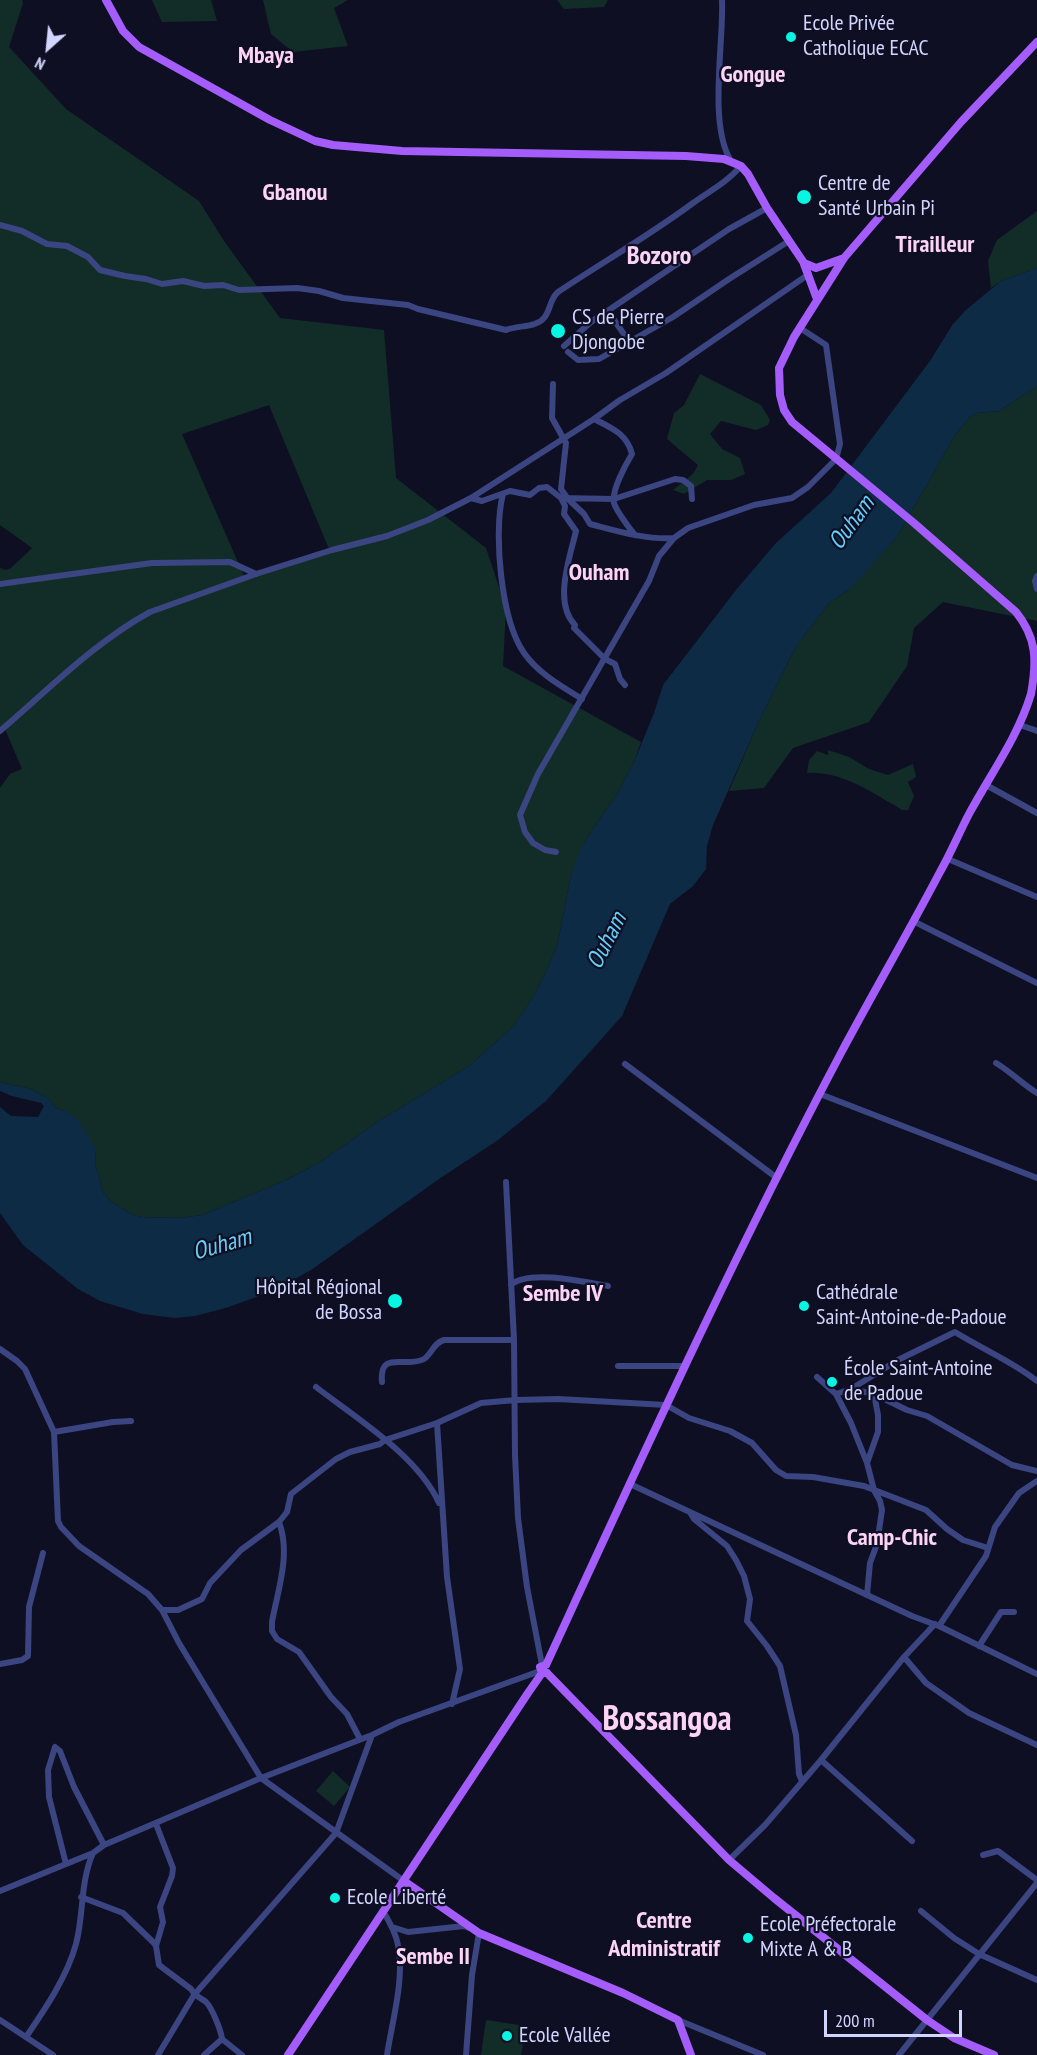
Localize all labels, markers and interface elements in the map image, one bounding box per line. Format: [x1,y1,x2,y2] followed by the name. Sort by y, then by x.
[803,11,929,62] place label: Ecole Privée Catholique ECAC
[18,18,78,78] north arrow
[784,30,798,44] marker: Ecole Privée Catholique ECAC
[238,42,294,70] district label: Mbaya
[31,53,48,75] text: N
[720,61,786,89] district label: Gongue
[818,171,935,222] place label: Centre de Santé Urbain Pi
[263,179,327,207] district label: Gbanou
[795,188,813,206] marker: Centre de Santé Urbain Pi
[896,231,974,259] district label: Tirailleur
[627,241,691,273] district label: Bozoro
[572,305,664,356] place label: CS de Pierre Djongobe
[549,322,567,340] marker: CS de Pierre Djongobe
[823,491,881,555] water label: Ouham
[569,559,629,587] district label: Ouham
[581,908,633,974] water label: Ouham
[189,1223,255,1267] water label: Ouham
[256,1275,382,1326] place label: Hôpital Régional de Bossa
[523,1280,603,1308] district label: Sembe IV
[816,1280,1007,1332] place label: Cathédrale Saint-Antoine-de-Padoue
[386,1292,404,1310] marker: Hôpital Régional de Bossa
[797,1299,811,1313] marker: Cathédrale Saint-Antoine-de-Padoue
[844,1356,993,1408] place label: École Saint-Antoine de Padoue
[825,1375,839,1389] marker: École Saint-Antoine de Padoue
[847,1524,937,1552] district label: Camp-Chic
[602,1700,732,1740] district label: Bossangoa
[347,1885,446,1911] place label: Ecole Liberté
[328,1891,342,1905] marker: Ecole Liberté
[608,1907,720,1963] district label: Centre Administratif
[760,1912,896,1964] place label: Ecole Préfectorale Mixte A & B
[741,1931,755,1945] marker: Ecole Préfectorale Mixte A & B
[396,1943,470,1971] district label: Sembe II
[827,1998,965,2036] scale bar
[835,2009,875,2032] text: 200 m
[519,2023,611,2049] place label: Ecole Vallée
[500,2029,514,2043] marker: Ecole Vallée

